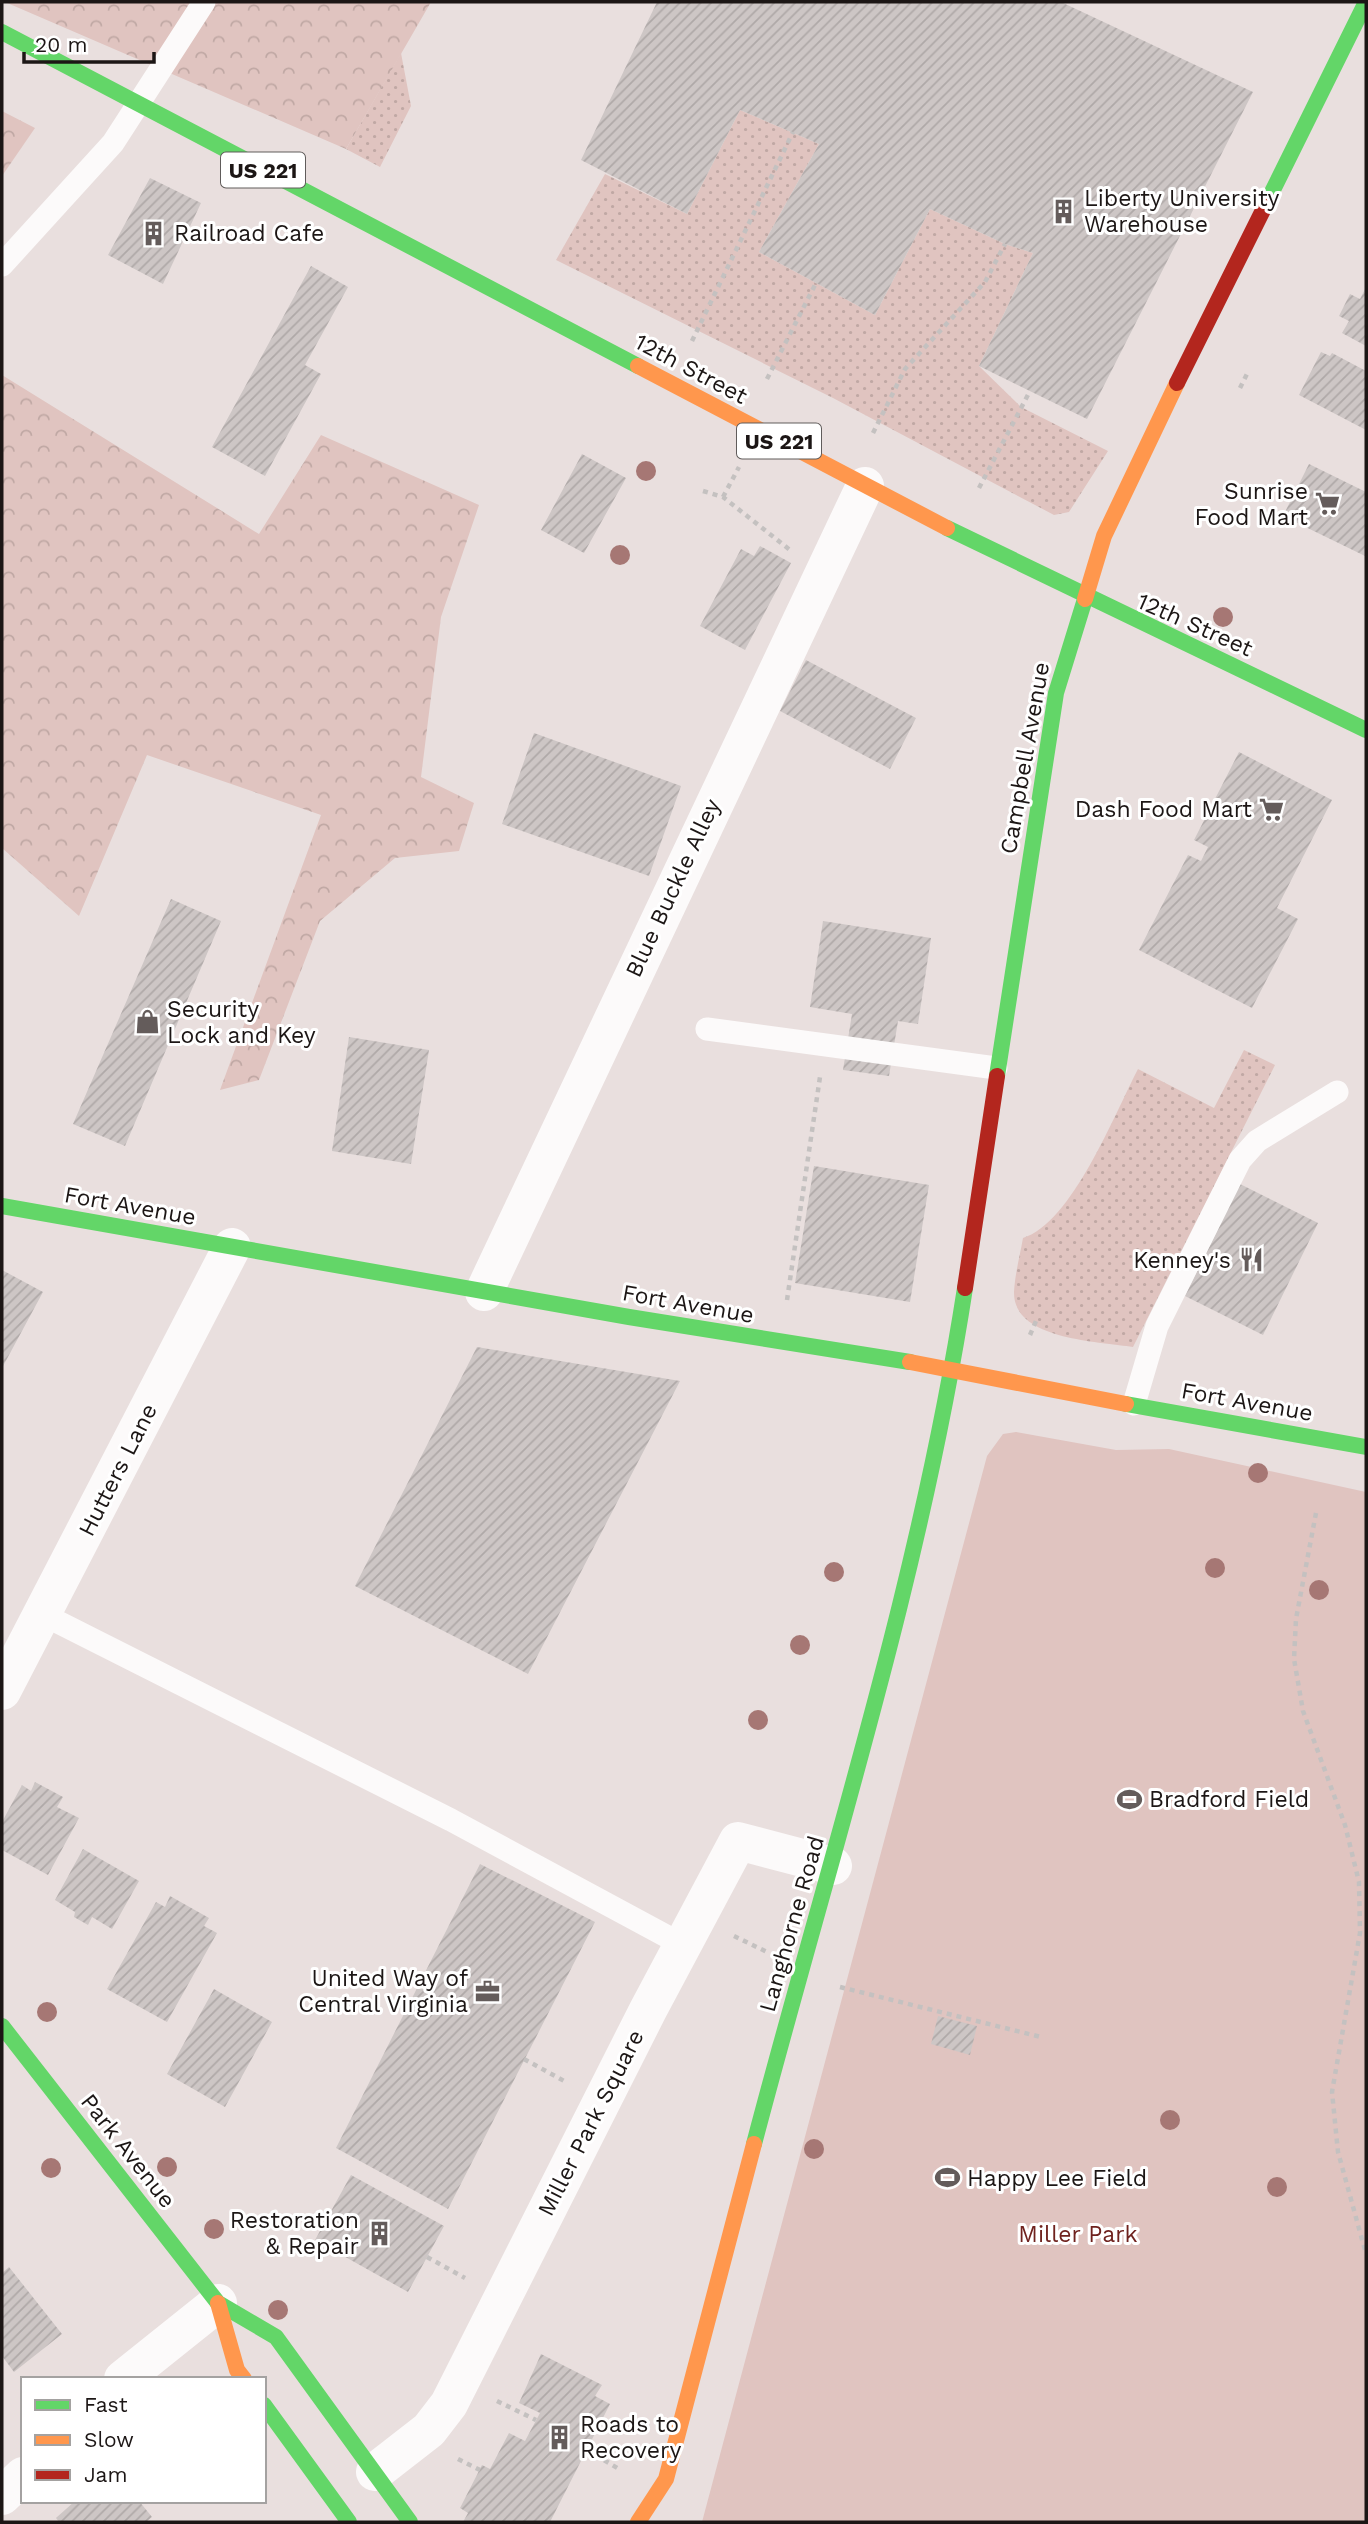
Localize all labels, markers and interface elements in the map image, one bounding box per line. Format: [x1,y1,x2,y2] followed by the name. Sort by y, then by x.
[24,21,154,65] scale bar
[35,32,87,57] text: 20 m
[221,152,305,188] road number: US 221
[1084,185,1280,238] place label: Liberty University Warehouse
[1050,197,1078,225] building icon: Liberty University Warehouse
[140,219,168,247] building icon: Railroad Cafe
[174,220,324,247] place label: Railroad Cafe
[630,328,752,410] street label: 12th Street
[737,424,821,458] road number: US 221
[1195,478,1308,531] place label: Sunrise Food Mart
[1314,490,1342,518] supermarket icon: Sunrise Food Mart
[1133,588,1257,663] street label: 12th Street
[995,660,1055,856] street label: Campbell Avenue
[620,794,726,981] street label: Blue Buckle Alley
[1258,795,1286,823] supermarket icon: Dash Food Mart
[1075,796,1252,823] place label: Dash Food Mart
[167,996,316,1049] place label: Security Lock and Key
[133,1008,161,1036] shop icon: Security Lock and Key
[62,1181,198,1231] street label: Fort Avenue
[1237,1246,1265,1274] restaurant icon: Kenney's
[1133,1247,1231,1274] place label: Kenney's
[620,1279,756,1329] street label: Fort Avenue
[1179,1377,1315,1427] street label: Fort Avenue
[73,1399,163,1541] street label: Hutters Lane
[1115,1785,1143,1813] sports icon: Bradford Field
[1149,1786,1309,1813] place label: Bradford Field
[754,1833,830,2015] street label: Langhorne Road
[298,1965,468,2018] place label: United Way of Central Virginia
[474,1977,502,2005] office icon: United Way of Central Virginia
[532,2025,650,2221] street label: Miller Park Square
[75,2089,181,2213] street label: Park Avenue
[933,2164,961,2192] sports icon: Happy Lee Field
[967,2165,1147,2192] place label: Happy Lee Field
[230,2207,359,2260] place label: Restoration & Repair
[365,2219,393,2247] building icon: Restoration & Repair
[1018,2221,1138,2248] park label: Miller Park
[21,2377,266,2503] legend
[84,2392,128,2417] text: Fast
[580,2411,681,2464] place label: Roads to Recovery
[546,2423,574,2451] building icon: Roads to Recovery
[84,2427,134,2452] text: Slow
[84,2462,127,2487] text: Jam

